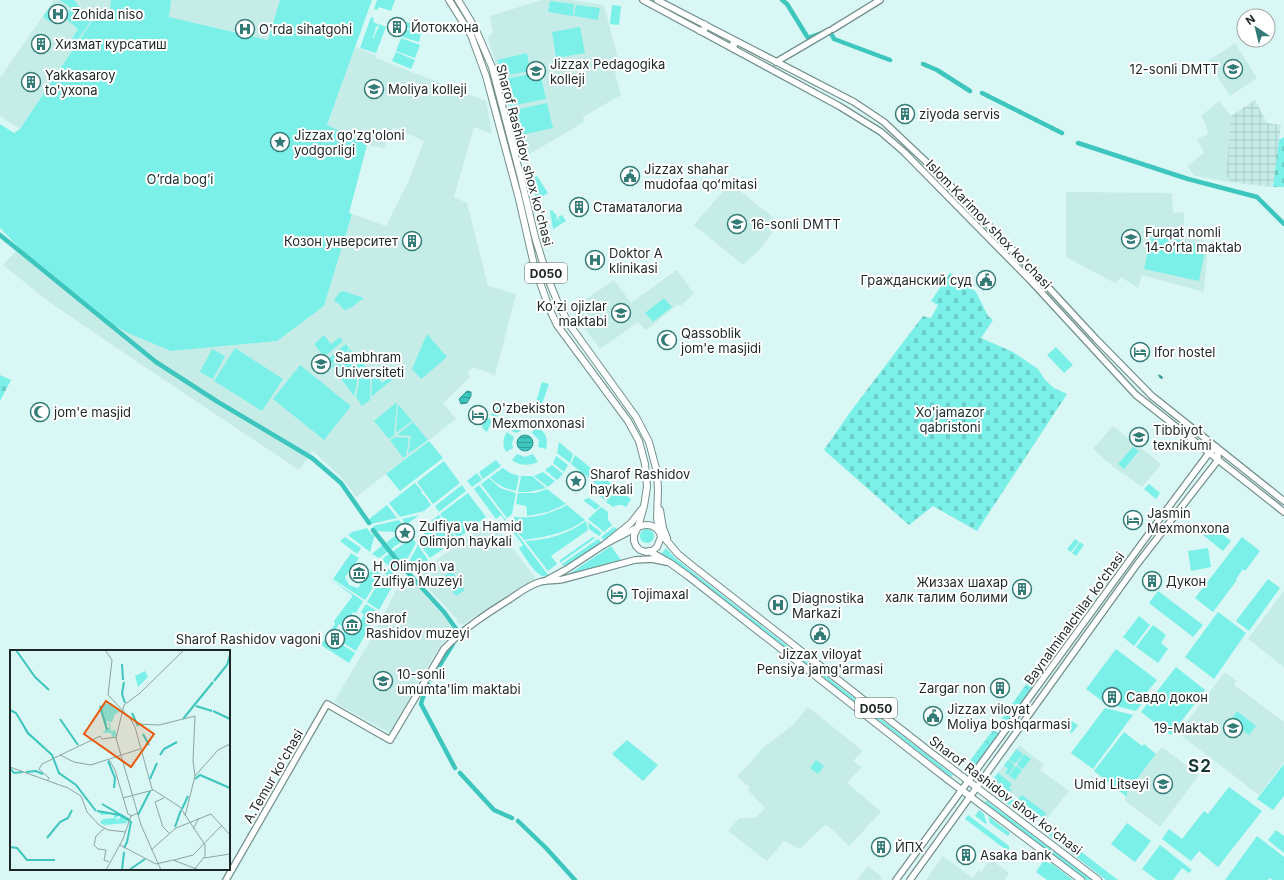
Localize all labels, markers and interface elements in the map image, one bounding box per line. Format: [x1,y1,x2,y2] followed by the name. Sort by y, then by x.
[47,3,69,25] hospital icon: Zohida niso
[72,6,143,22] place label: Zohida niso
[1236,8,1276,48] north arrow
[1243,12,1258,28] text: N
[386,16,408,38] building icon: Йотокхона
[234,18,256,40] hospital icon: O'rda sihatgohi
[411,19,479,35] place label: Йотокхона
[259,21,352,37] place label: O'rda sihatgohi
[30,33,52,55] building icon: Хизмат курсатиш
[55,36,167,52] place label: Хизмат курсатиш
[550,56,665,87] place label: Jizzax Pedagogika kolleji
[1222,58,1244,80] school or university icon: 12-sonli DMTT
[525,60,547,82] school or university icon: Jizzax Pedagogika kolleji
[1130,61,1219,77] place label: 12-sonli DMTT
[493,62,557,248] street label: Sharof Rashidov shox ko'chasi
[45,67,115,98] place label: Yakkasaroy to'yxona
[20,71,42,93] building icon: Yakkasaroy to'yxona
[363,78,385,100] school or university icon: Moliya kolleji
[388,81,467,97] place label: Moliya kolleji
[894,103,916,125] building icon: ziyoda servis
[919,106,1000,122] place label: ziyoda servis
[294,127,405,158] place label: Jizzax qo'zg'oloni yodgorligi
[269,131,291,153] place icon: Jizzax qo'zg'oloni yodgorligi
[923,156,1055,292] street label: Islom Karimov shox ko'chasi
[644,161,757,192] place label: Jizzax shahar mudofaa qoʻmitasi
[619,165,641,187] public building icon: Jizzax shahar mudofaa qoʻmitasi
[147,171,213,187] park label: O’rda bog’i
[568,196,590,218] building icon: Стаматалогиа
[593,199,683,215] place label: Стаматалогиа
[726,213,748,235] school or university icon: 16-sonli DMTT
[751,216,841,232] place label: 16-sonli DMTT
[1145,224,1242,255] place label: Furqat nomli 14-oʻrta maktab
[1120,228,1142,250] school or university icon: Furqat nomli 14-oʻrta maktab
[401,230,423,252] building icon: Козон унверситет
[284,233,398,249] place label: Козон унверситет
[609,245,663,276] place label: Doktor A klinikasi
[584,249,606,271] hospital icon: Doktor A klinikasi
[525,263,567,283] road number: D050
[975,269,997,291] public building icon: Гражданский суд
[861,272,972,288] place label: Гражданский суд
[537,298,607,329] place label: Ko'zi ojizlar maktabi
[610,302,632,324] school or university icon: Ko'zi ojizlar maktabi
[680,325,761,356] place label: Qassoblik jom'e masjidi
[656,329,678,351] mosque icon: Qassoblik jom'e masjidi
[1129,341,1151,363] hotel icon: Ifor hostel
[1154,344,1215,360] place label: Ifor hostel
[335,349,404,380] place label: Sambhram Universiteti
[310,353,332,375] school or university icon: Sambhram Universiteti
[492,400,585,431] place label: O'zbekiston Mexmonxonasi
[29,401,51,423] mosque icon: jom'e masjid
[53,404,131,420] place label: jom'e masjid
[467,404,489,426] hotel icon: O'zbekiston Mexmonxonasi
[916,404,985,435] park label: Xo'jamazor qabristoni
[1153,422,1212,453] place label: Tibbiyot texnikumi
[1128,426,1150,448] school or university icon: Tibbiyot texnikumi
[590,466,690,497] place label: Sharof Rashidov haykali
[565,470,587,492] place icon: Sharof Rashidov haykali
[1147,505,1230,536] place label: Jasmin Mexmonxona
[1122,509,1144,531] hotel icon: Jasmin Mexmonxona
[419,518,522,549] place label: Zulfiya va Hamid Olimjon haykali
[394,522,416,544] place icon: Zulfiya va Hamid Olimjon haykali
[1020,548,1128,688] street label: Baynalminalchilar ko’chasi
[373,558,462,589] place label: H. Olimjon va Zulfiya Muzeyi
[348,562,370,584] museum icon: H. Olimjon va Zulfiya Muzeyi
[1141,570,1163,592] building icon: Дукон
[1166,573,1206,589] place label: Дукон
[885,574,1008,605] place label: Жиззах шахар халк талим болими
[1011,578,1033,600] building icon: Жиззах шахар халк талим болими
[606,583,628,605] hotel icon: Tojimaxal
[631,586,689,602] place label: Tojimaxal
[792,590,864,621] place label: Diagnostika Markazi
[767,594,789,616] hospital icon: Diagnostika Markazi
[366,610,470,641] place label: Sharof Rashidov muzeyi
[341,614,363,636] museum icon: Sharof Rashidov muzeyi
[809,623,831,645] public building icon: Jizzax viloyat Pensiya jamg'armasi
[324,628,346,650] building icon: Sharof Rashidov vagoni
[176,631,321,647] place label: Sharof Rashidov vagoni
[757,646,883,677] place label: Jizzax viloyat Pensiya jamg'armasi
[10,650,230,870] inset map
[397,666,521,697] place label: 10-sonli umumta'lim maktabi
[372,670,394,692] school or university icon: 10-sonli umumta'lim maktabi
[989,677,1011,699] building icon: Zargar non
[919,680,986,696] place label: Zargar non
[1101,686,1123,708] building icon: Cавдо докон
[1126,689,1208,705] place label: Cавдо докон
[855,698,897,718] road number: D050
[947,701,1070,732] place label: Jizzax viloyat Moliya boshqarmasi
[922,705,944,727] public building icon: Jizzax viloyat Moliya boshqarmasi
[1222,717,1244,739] school or university icon: 19-Maktab
[1154,720,1219,736] place label: 19-Maktab
[240,726,306,826] street label: A.Temur ko'chasi
[926,732,1086,858] street label: Sharof Rashidov shox ko'chasi
[1188,756,1212,776] district label: S2
[1152,773,1174,795] school or university icon: Umid Litseyi
[1074,776,1149,792] place label: Umid Litseyi
[870,836,892,858] building icon: ЙПХ
[895,839,923,855] place label: ЙПХ
[955,844,977,866] building icon: Asaka bank
[980,847,1051,863] place label: Asaka bank

